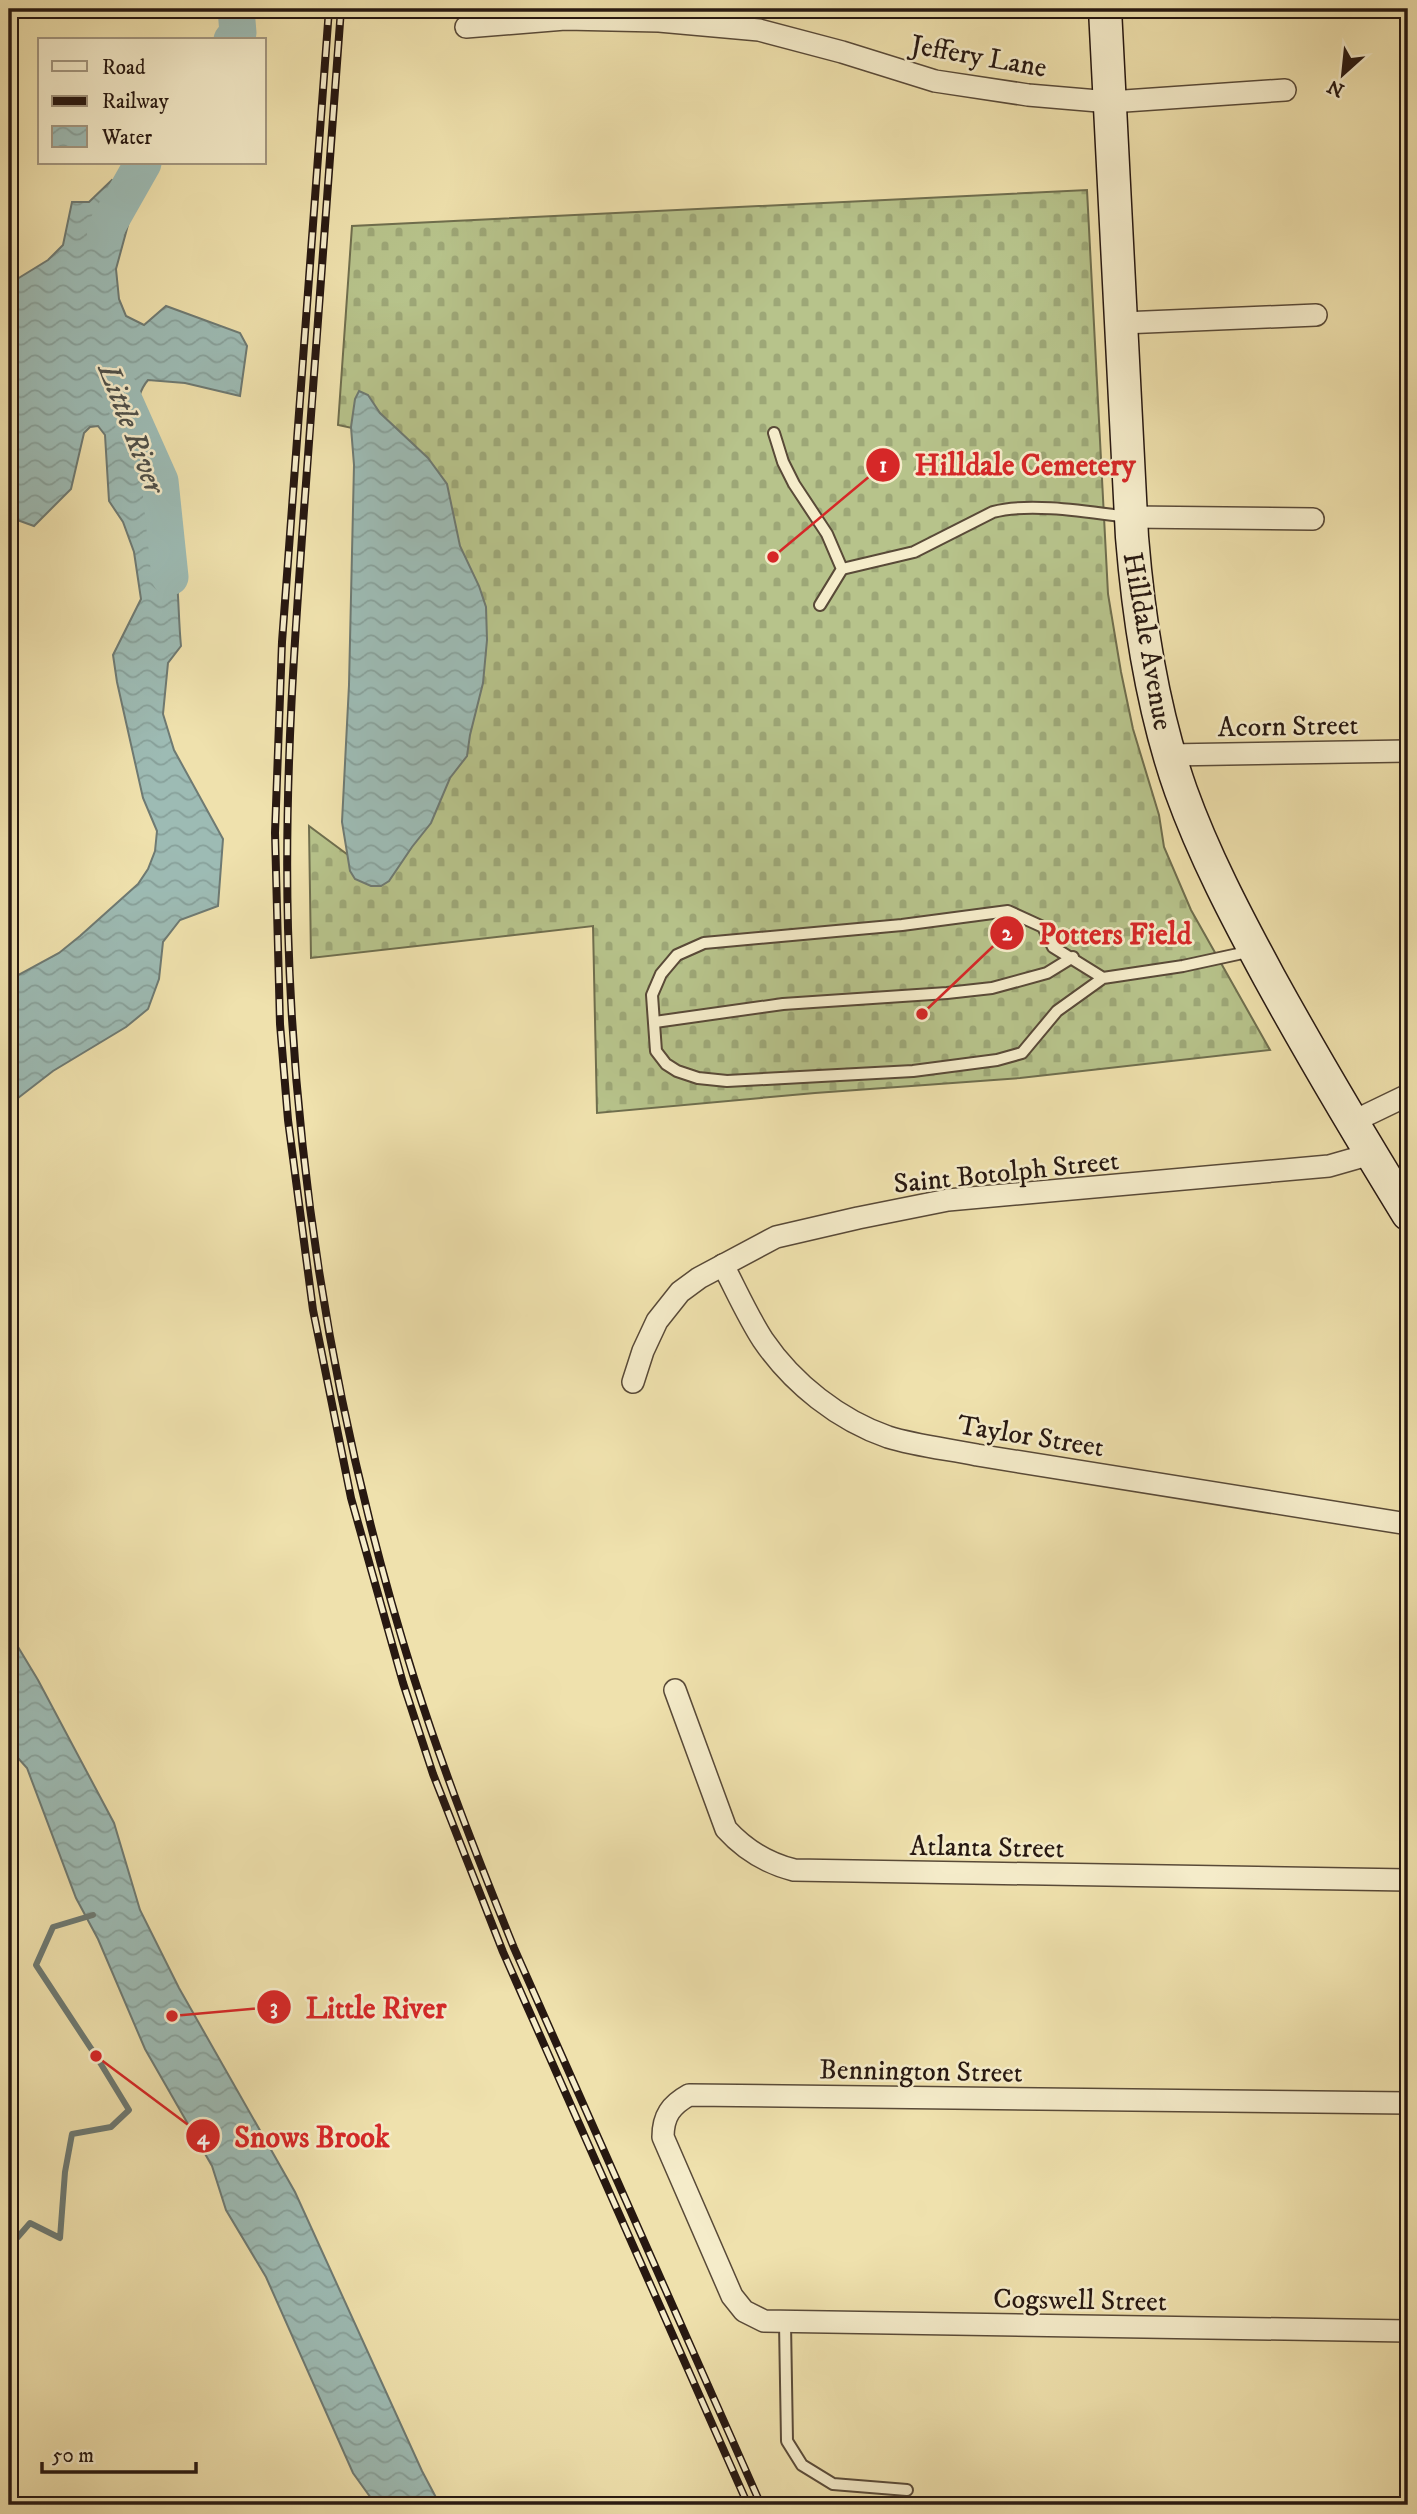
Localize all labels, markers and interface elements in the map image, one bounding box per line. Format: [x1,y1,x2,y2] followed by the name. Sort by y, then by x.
[905,27,1049,86] street label: Jeffery Lane
[38,38,266,164] legend
[1308,38,1378,108] north arrow
[102,55,146,81] text: Road
[1323,74,1348,102] text: N
[102,89,170,115] text: Railway
[101,125,152,151] text: Water
[88,357,173,501] water label: Little River
[865,439,1149,490] callout: Hilldale Cemetery
[914,448,1136,485] text: Hilldale Cemetery
[879,453,887,479] text: 1
[1115,550,1180,733] street label: Hilldale Avenue
[1217,708,1359,745] street label: Acorn Street
[989,908,1205,959] callout: Potters Field
[1038,917,1193,954] text: Potters Field
[1002,921,1013,947] text: 2
[892,1143,1121,1202] street label: Saint Botolph Street
[955,1408,1106,1465] street label: Taylor Street
[909,1829,1065,1866] street label: Atlanta Street
[257,1982,461,2033] callout: Little River
[306,1991,447,2028] text: Little River
[270,1995,278,2021] text: 3
[819,2052,1023,2091] street label: Bennington Street
[185,2111,404,2162] callout: Snows Brook
[234,2120,391,2157] text: Snows Brook
[197,2125,210,2151] text: 4
[993,2281,1167,2320] street label: Cogswell Street
[42,2430,196,2474] scale bar
[52,2443,94,2469] text: 50 m

